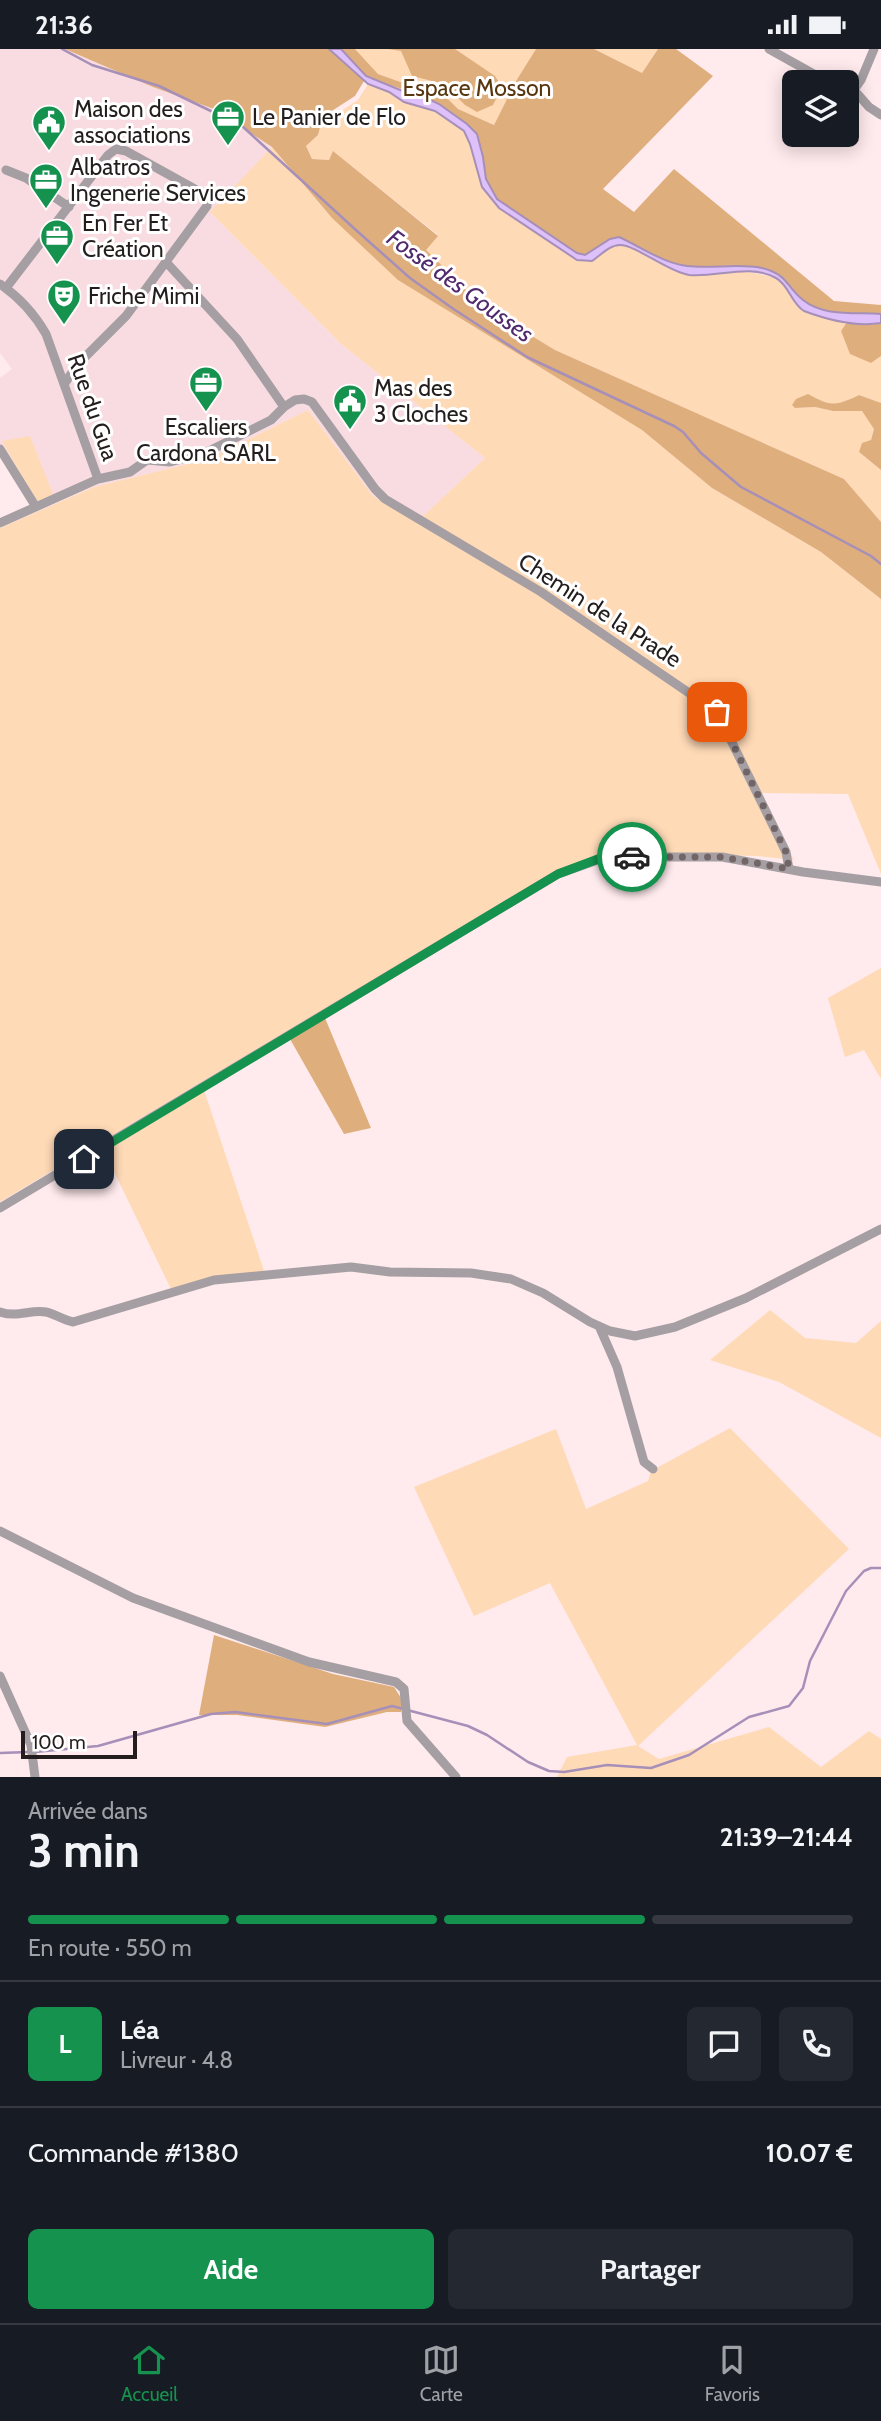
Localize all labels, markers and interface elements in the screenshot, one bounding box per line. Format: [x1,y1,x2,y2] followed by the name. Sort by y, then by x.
[35,9,93,41] text: 21:36
[782,70,859,147] map controls
[782,70,859,147] button: layers
[403,74,551,102] park label: Espace Mosson
[74,95,191,149] place label: Maison des associations
[209,98,247,147] office icon: Le Panier de Flo
[30,103,68,152] public building icon: Maison des associations
[252,103,406,131] place label: Le Panier de Flo
[70,153,246,207] place label: Albatros Ingenerie Services
[27,161,65,210] office icon: Albatros Ingenerie Services
[82,209,168,263] place label: En Fer Et Création
[38,217,76,266] office icon: En Fer Et Création
[382,223,539,348] water label: Fossé des Gousses
[45,277,83,326] theatre icon: Friche Mimi
[88,282,199,310] place label: Friche Mimi
[62,350,124,464] street label: Rue du Gua
[187,364,225,413] office icon: Escaliers Cardona SARL
[374,374,468,428] place label: Mas des 3 Cloches
[331,382,369,431] public building icon: Mas des 3 Cloches
[136,413,276,467] place label: Escaliers Cardona SARL
[513,547,687,673] street label: Chemin de la Prade
[687,682,747,742] pin
[698,693,736,731] icon: bag
[597,822,667,892] courier
[613,838,651,876] icon: car
[54,1129,114,1189] pin
[65,1140,103,1178] icon: home
[21,1728,136,1760] scale bar
[32,1731,86,1754] text: 100 m
[28,1797,148,1825] text: Arrivée dans
[720,1821,853,1853] text: 21:39–21:44
[28,1823,140,1879] text: 3 min
[28,1934,192,1962] text: En route · 550 m
[687,2007,761,2081] button: chat
[779,2007,853,2081] button: phone
[120,2014,159,2046] text: Léa
[58,2028,72,2060] text: L
[120,2046,233,2074] text: Livreur · 4.8
[28,2137,239,2169] text: Commande #1380
[766,2137,853,2169] text: 10.07 €
[28,2229,434,2309] button: Aide
[448,2229,853,2309] button: Partager
[121,2341,178,2406] tab: Accueil
[420,2341,463,2406] tab: Carte
[705,2341,760,2406] tab: Favoris

